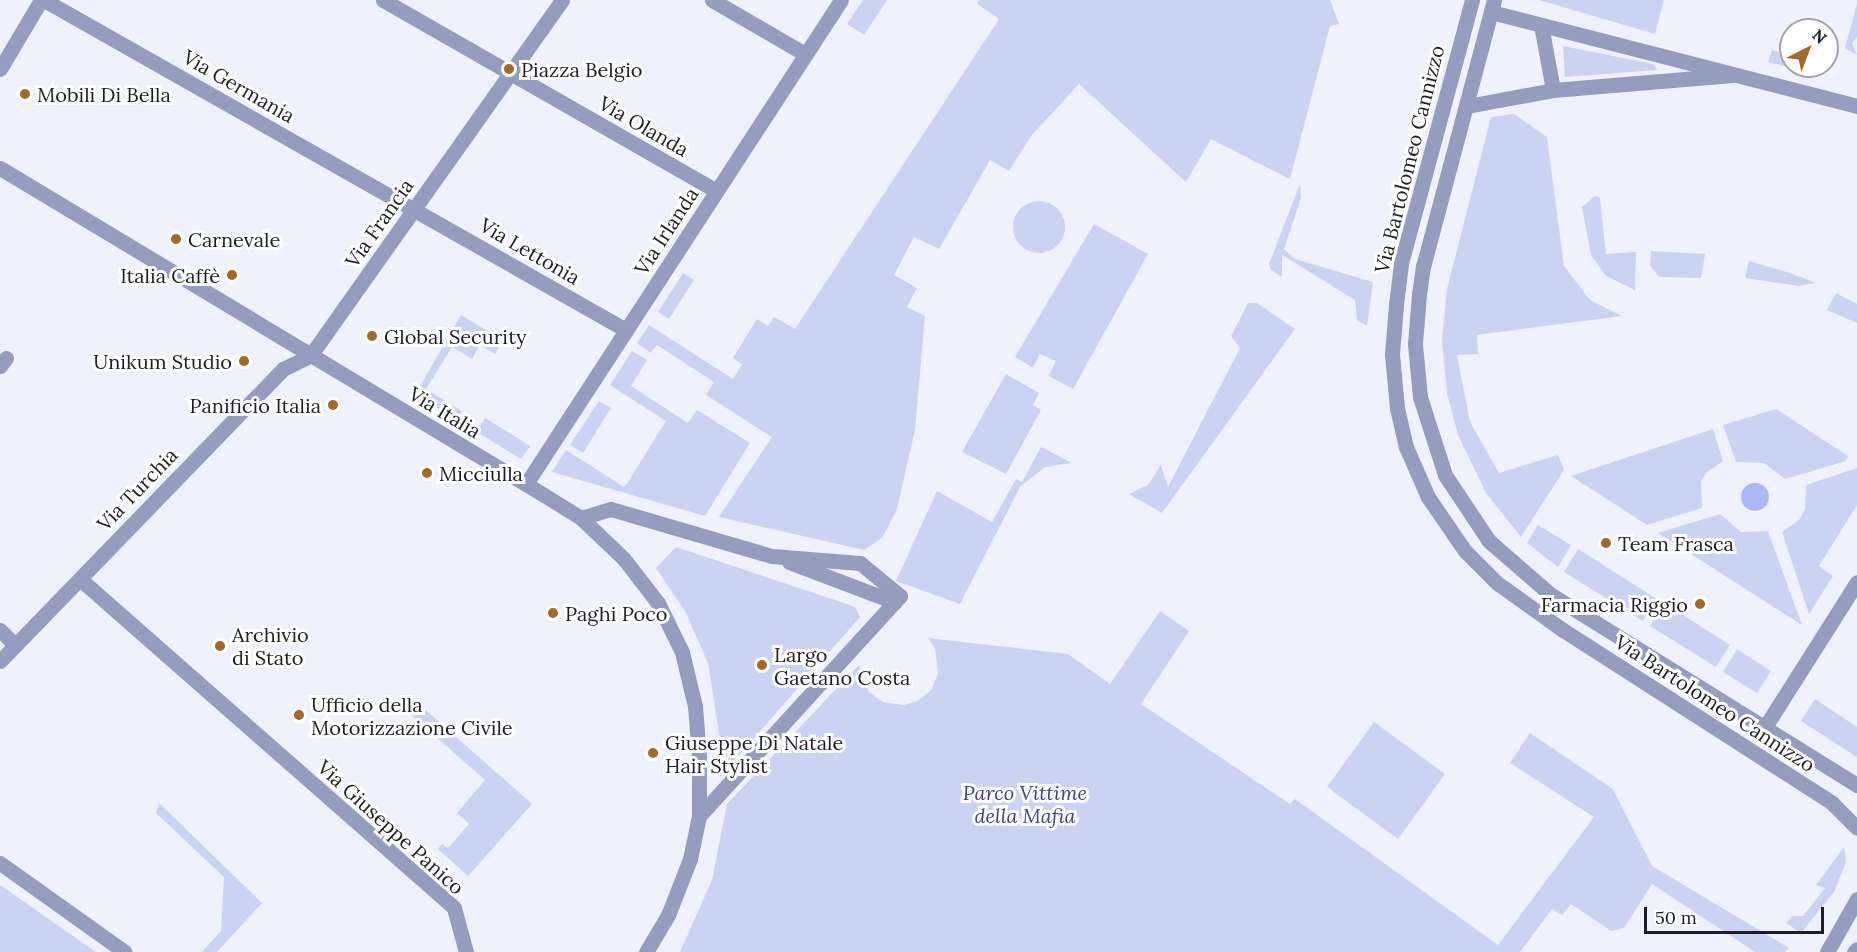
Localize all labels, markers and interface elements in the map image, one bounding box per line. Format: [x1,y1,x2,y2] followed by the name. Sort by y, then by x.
[1779,18,1839,78] north arrow
[1808,25,1831,48] text: N
[1369,43,1449,275] street label: Via Bartolomeo Cannizzo
[179,44,299,128] street label: Via Germania
[521,57,643,81] place label: Piazza Belgio
[502,62,516,76] marker: Piazza Belgio
[37,82,171,106] place label: Mobili Di Bella
[18,87,32,101] marker: Mobili Di Bella
[595,91,693,161] street label: Via Olanda
[340,174,418,272] street label: Via Francia
[629,183,703,279] street label: Via Irlanda
[476,213,584,289] street label: Via Lettonia
[188,227,280,251] place label: Carnevale
[169,232,183,246] marker: Carnevale
[120,263,220,287] place label: Italia Caffè
[225,268,239,282] marker: Italia Caffè
[384,324,527,348] place label: Global Security
[365,329,379,343] marker: Global Security
[93,349,232,373] place label: Unikum Studio
[237,354,251,368] marker: Unikum Studio
[405,381,485,443] street label: Via Italia
[189,393,321,417] place label: Panificio Italia
[326,398,340,412] marker: Panificio Italia
[92,443,182,535] street label: Via Turchia
[439,461,523,485] place label: Micciulla
[420,466,434,480] marker: Micciulla
[1618,531,1734,555] place label: Team Frasca
[1599,536,1613,550] marker: Team Frasca
[1541,592,1688,616] place label: Farmacia Riggio
[1693,597,1707,611] marker: Farmacia Riggio
[565,601,668,625] place label: Paghi Poco
[546,606,560,620] marker: Paghi Poco
[232,622,309,669] place label: Archivio di Stato
[1610,629,1820,777] street label: Via Bartolomeo Cannizzo
[213,639,227,653] marker: Archivio di Stato
[774,642,910,689] place label: Largo Gaetano Costa
[755,658,769,672] marker: Largo Gaetano Costa
[311,692,513,739] place label: Ufficio della Motorizzazione Civile
[292,708,306,722] marker: Ufficio della Motorizzazione Civile
[665,730,843,777] place label: Giuseppe Di Natale Hair Stylist
[646,746,660,760] marker: Giuseppe Di Natale Hair Stylist
[313,755,469,899] street label: Via Giuseppe Panico
[963,781,1087,828] park label: Parco Vittime della Mafia
[1647,895,1827,933] scale bar
[1655,906,1697,929] text: 50 m

